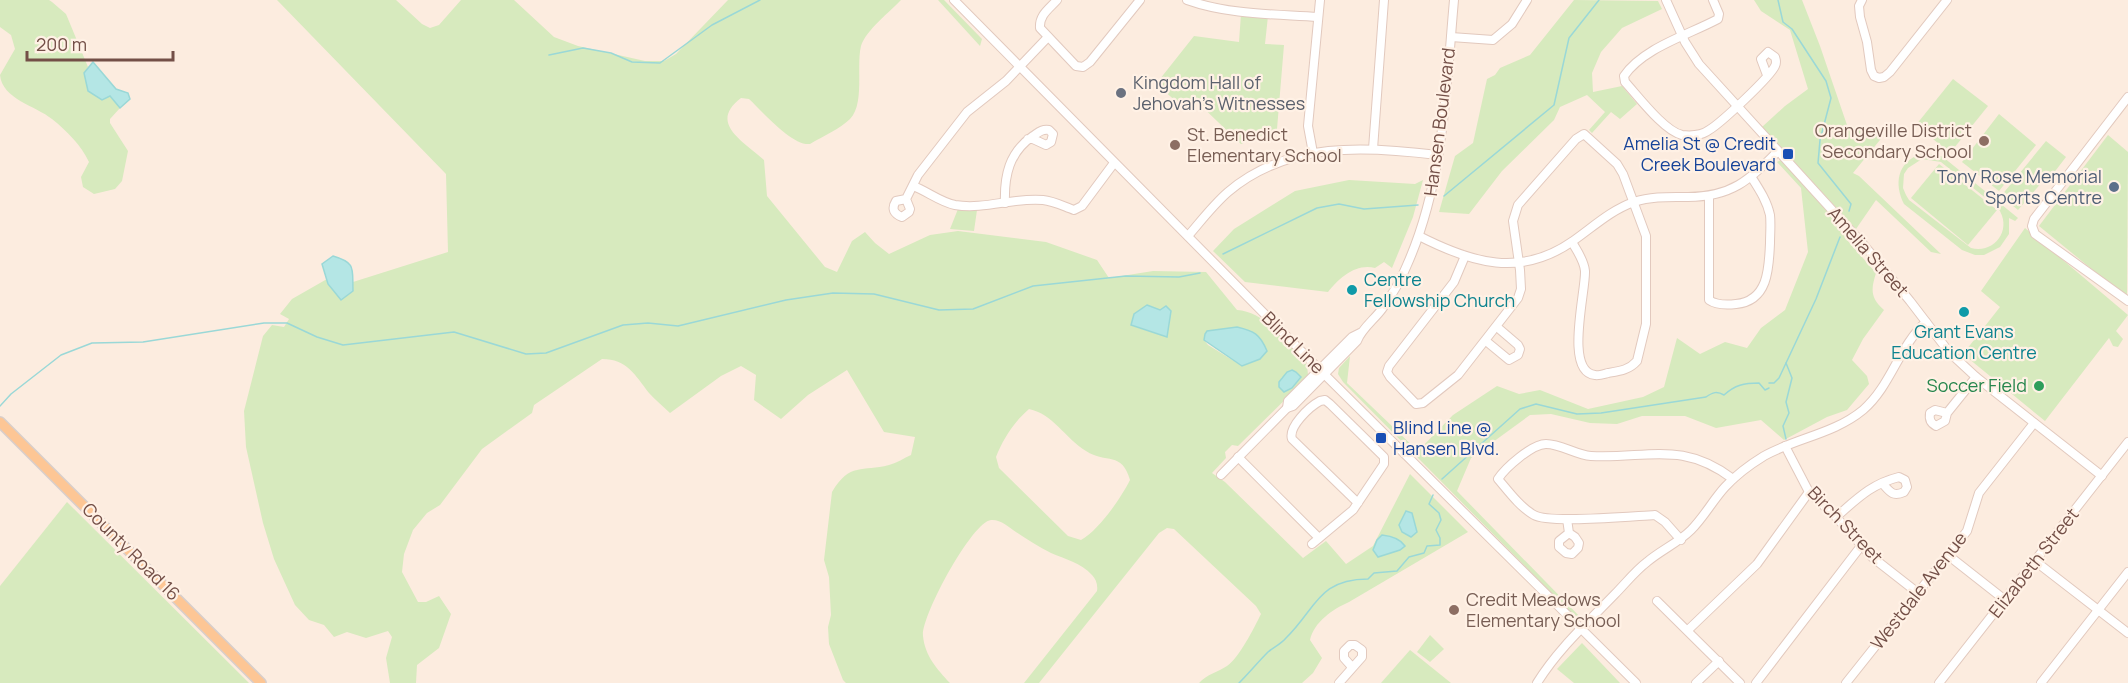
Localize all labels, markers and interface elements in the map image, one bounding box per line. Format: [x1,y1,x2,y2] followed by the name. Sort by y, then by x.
[27,24,172,62] scale bar
[36,32,87,56] text: 200 m
[1418,46,1460,197] street label: Hansen Boulevard
[1133,70,1305,115] place label: Kingdom Hall of Jehovah's Witnesses
[1114,86,1128,100] marker: Kingdom Hall of Jehovah's Witnesses
[1815,118,1972,163] place label: Orangeville District Secondary School
[1187,122,1342,167] place label: St. Benedict Elementary School
[1623,131,1776,176] place label: Amelia St @ Credit Creek Boulevard
[1977,134,1991,148] marker: Orangeville District Secondary School
[1168,138,1182,152] marker: St. Benedict Elementary School
[1781,147,1795,161] marker: Amelia St @ Credit Creek Boulevard
[1937,164,2102,209] place label: Tony Rose Memorial Sports Centre
[2107,180,2121,194] marker: Tony Rose Memorial Sports Centre
[1823,201,1915,301] street label: Amelia Street
[1364,267,1515,312] place label: Centre Fellowship Church
[1345,283,1359,297] marker: Centre Fellowship Church
[1957,305,1971,319] marker: Grant Evans Education Centre
[1257,306,1330,379] street label: Blind Line
[1891,319,2037,364] place label: Grant Evans Education Centre
[1927,373,2027,397] place label: Soccer Field
[2032,379,2046,393] marker: Soccer Field
[1393,415,1499,460] place label: Blind Line @ Hansen Blvd.
[1374,431,1388,445] marker: Blind Line @ Hansen Blvd.
[1803,480,1889,568] street label: Birch Street
[77,497,186,606] street label: County Road 16
[1983,503,2084,622] street label: Elizabeth Street
[1865,527,1972,654] street label: Westdale Avenue
[1466,587,1621,632] place label: Credit Meadows Elementary School
[1447,603,1461,617] marker: Credit Meadows Elementary School

